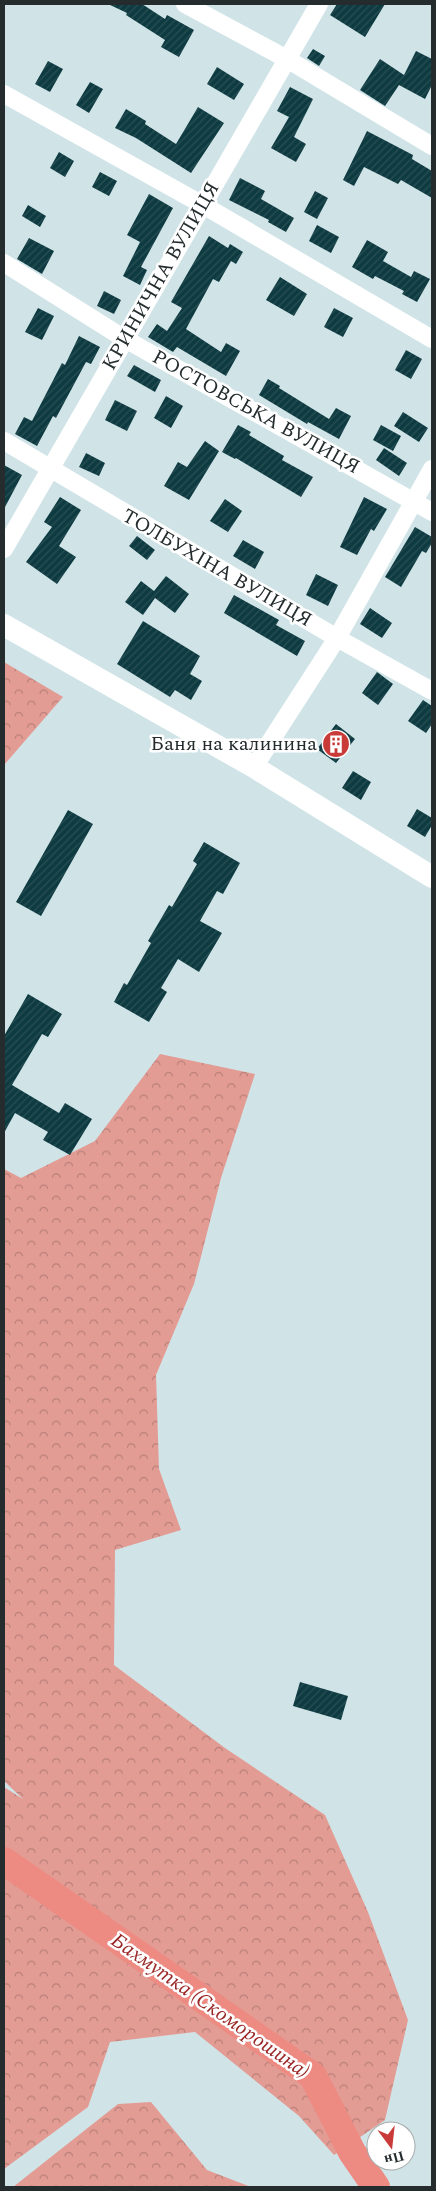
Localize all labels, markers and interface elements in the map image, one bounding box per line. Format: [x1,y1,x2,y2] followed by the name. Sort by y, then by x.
[95,176,227,376] street label: КРИНИЧНА ВУЛИЦЯ
[147,342,365,482] street label: РОСТОВСЬКА ВУЛИЦЯ
[116,501,318,635] street label: ТОЛБУХІНА ВУЛИЦЯ
[151,729,317,759] place label: Баня на калинина
[321,729,351,759] building icon: Баня на калинина
[104,1925,316,2087] water label: Бахмутка (Скоморошина)
[366,2121,416,2171] north arrow
[382,2145,407,2171] text: Пн

